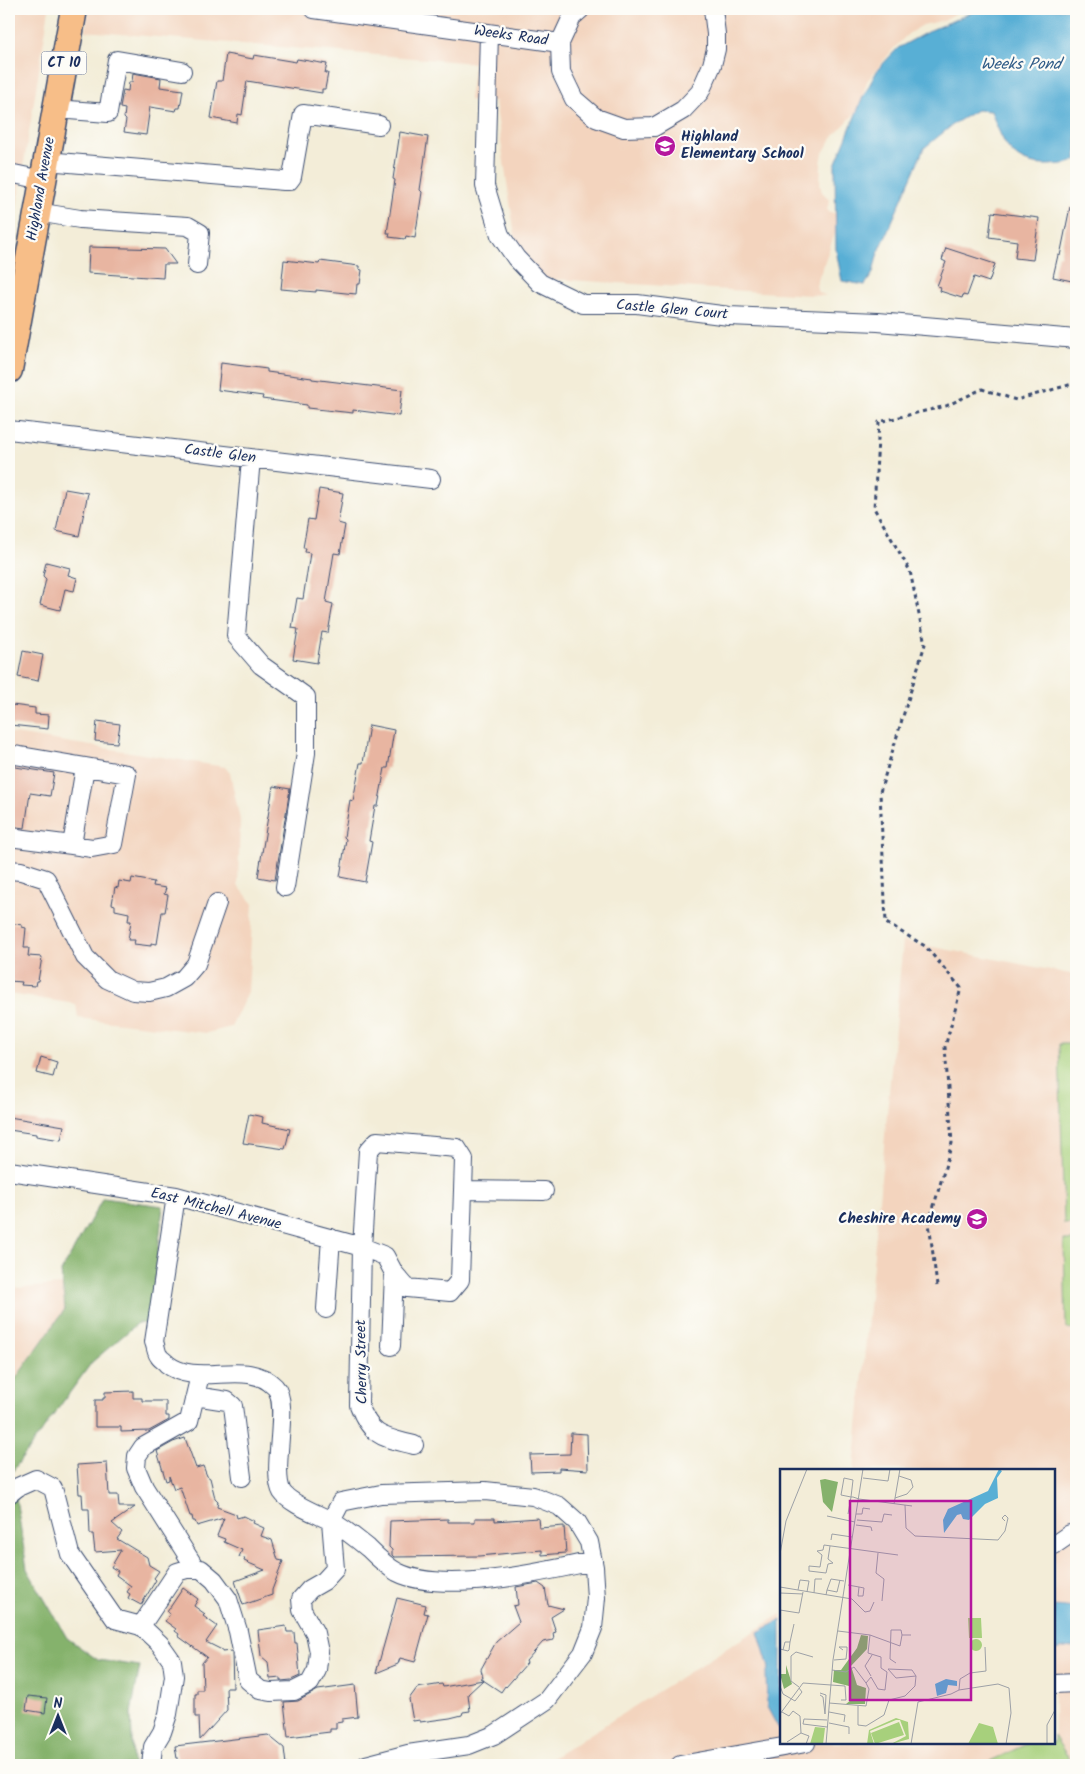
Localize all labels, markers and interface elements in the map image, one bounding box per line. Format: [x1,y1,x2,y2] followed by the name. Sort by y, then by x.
[472,19,550,53] street label: Weeks Road
[42,52,86,74] road number: CT 10
[981,52,1065,77] water label: Weeks Pond
[681,125,804,166] place label: Highland Elementary School
[653,134,677,158] school or university icon: Highland Elementary School
[20,135,62,243] street label: Highland Avenue
[615,293,729,327] street label: Castle Glen Court
[183,438,257,470] street label: Castle Glen
[148,1181,284,1237] street label: East Mitchell Avenue
[838,1207,961,1231] place label: Cheshire Academy
[965,1207,989,1231] school or university icon: Cheshire Academy
[349,1319,375,1405] street label: Cherry Street
[780,1469,1055,1744] inset map
[32,1692,82,1742] north arrow
[54,1693,63,1715] text: N

